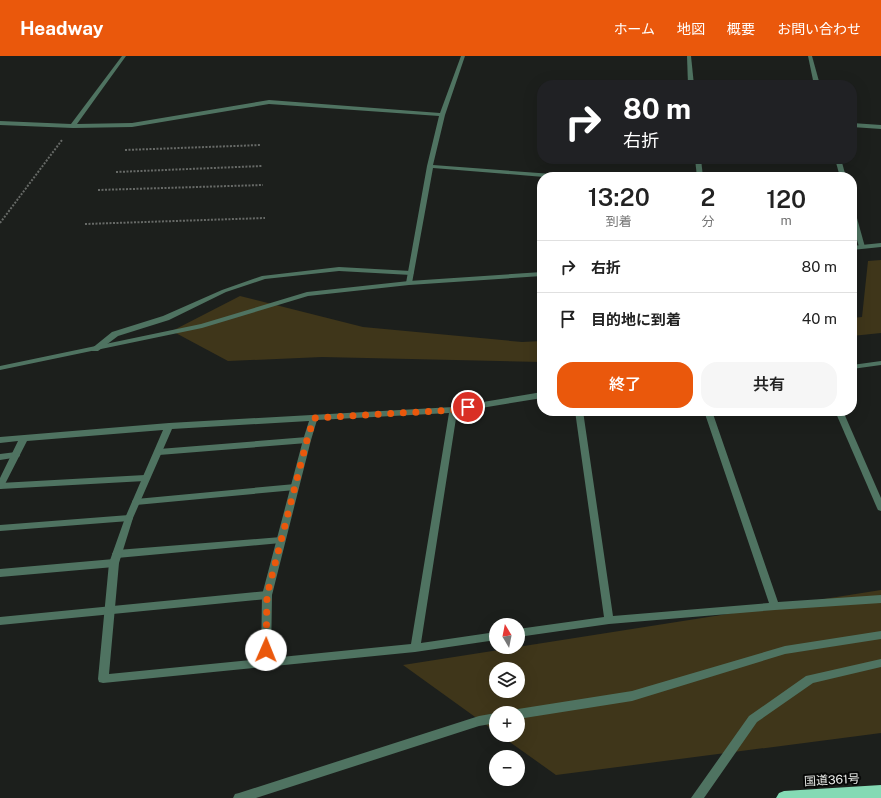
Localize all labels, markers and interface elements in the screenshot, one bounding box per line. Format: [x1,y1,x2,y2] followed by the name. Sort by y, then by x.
[20,17,103,39] text: Headway
[613,21,655,37] text: ホーム
[677,21,705,37] text: 地図
[727,21,755,37] text: 概要
[777,21,861,37] text: お問い合わせ
[623,92,691,125] text: 80 m
[557,96,609,148] icon: right
[623,130,659,151] text: 右折
[588,183,650,211] text: 13:20
[701,183,715,211] text: 2
[766,185,806,213] text: 120
[781,213,792,228] text: m
[606,214,632,229] text: 到着
[702,214,715,229] text: 分
[557,256,579,278] icon: right
[802,258,837,275] text: 80 m
[591,259,621,276] text: 右折
[557,308,579,330] icon: arrive
[802,310,837,327] text: 40 m
[591,311,681,328] text: 目的地に到着
[557,362,693,408] button: 終了
[701,362,837,408] button: 共有
[451,390,485,424] pin
[457,396,479,418] icon: arrive
[489,618,525,654] north arrow
[489,618,525,786] map controls
[245,629,287,671] position arrow
[489,662,525,698] button: layers
[489,706,525,742] button: +
[489,750,525,786] button: −
[804,772,860,788] street label: 国道361号

